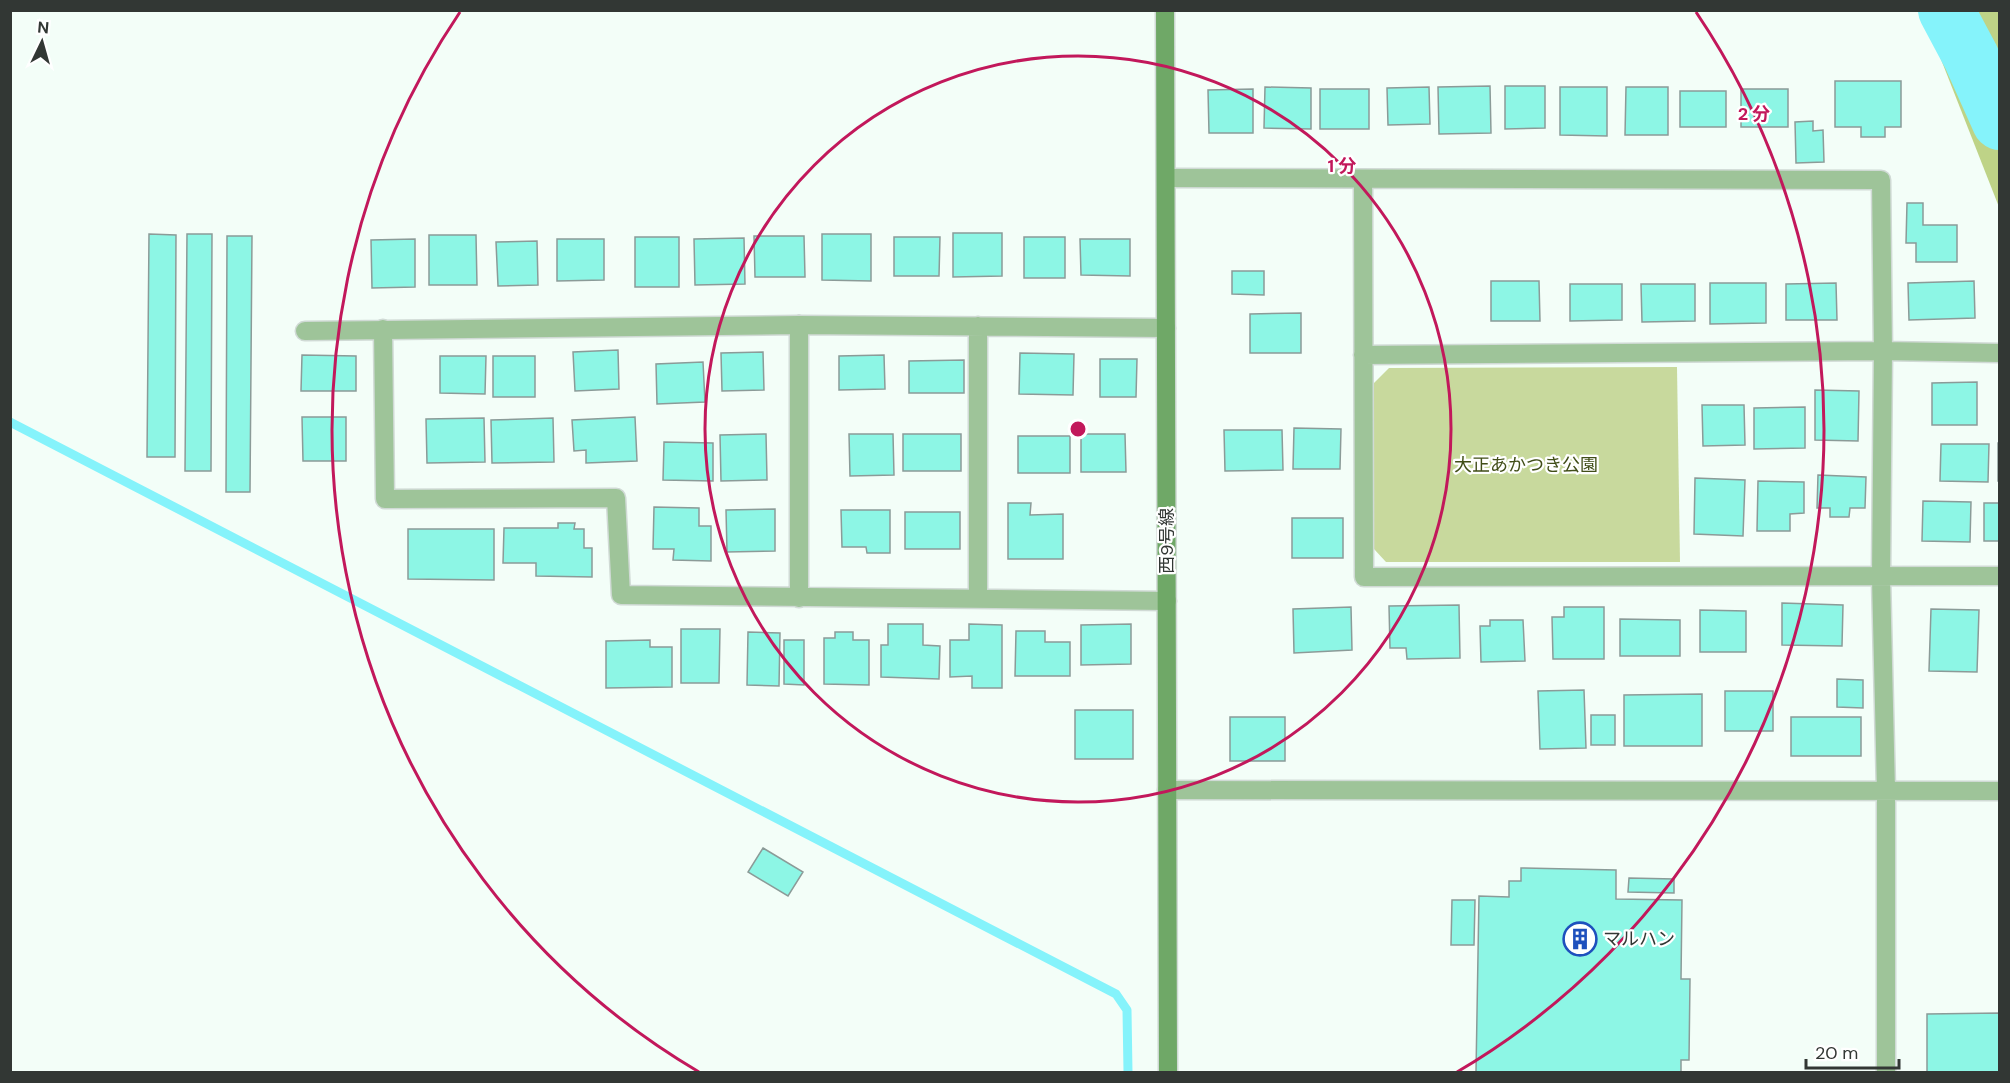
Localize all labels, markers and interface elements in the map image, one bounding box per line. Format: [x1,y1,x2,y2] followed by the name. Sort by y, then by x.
[12,12,72,72] north arrow
[37,17,50,39] text: N
[1738,102,1770,126] text: 2 分
[1328,154,1356,178] text: 1 分
[1068,419,1088,439] centre of rings
[1454,453,1598,477] park label: 大正あかつき公園
[1155,508,1179,574] street label: 西9号線
[1562,921,1598,957] building icon: マルハン
[1603,927,1675,951] place label: マルハン
[1806,1032,1899,1070] scale bar
[1815,1041,1858,1065] text: 20 m

